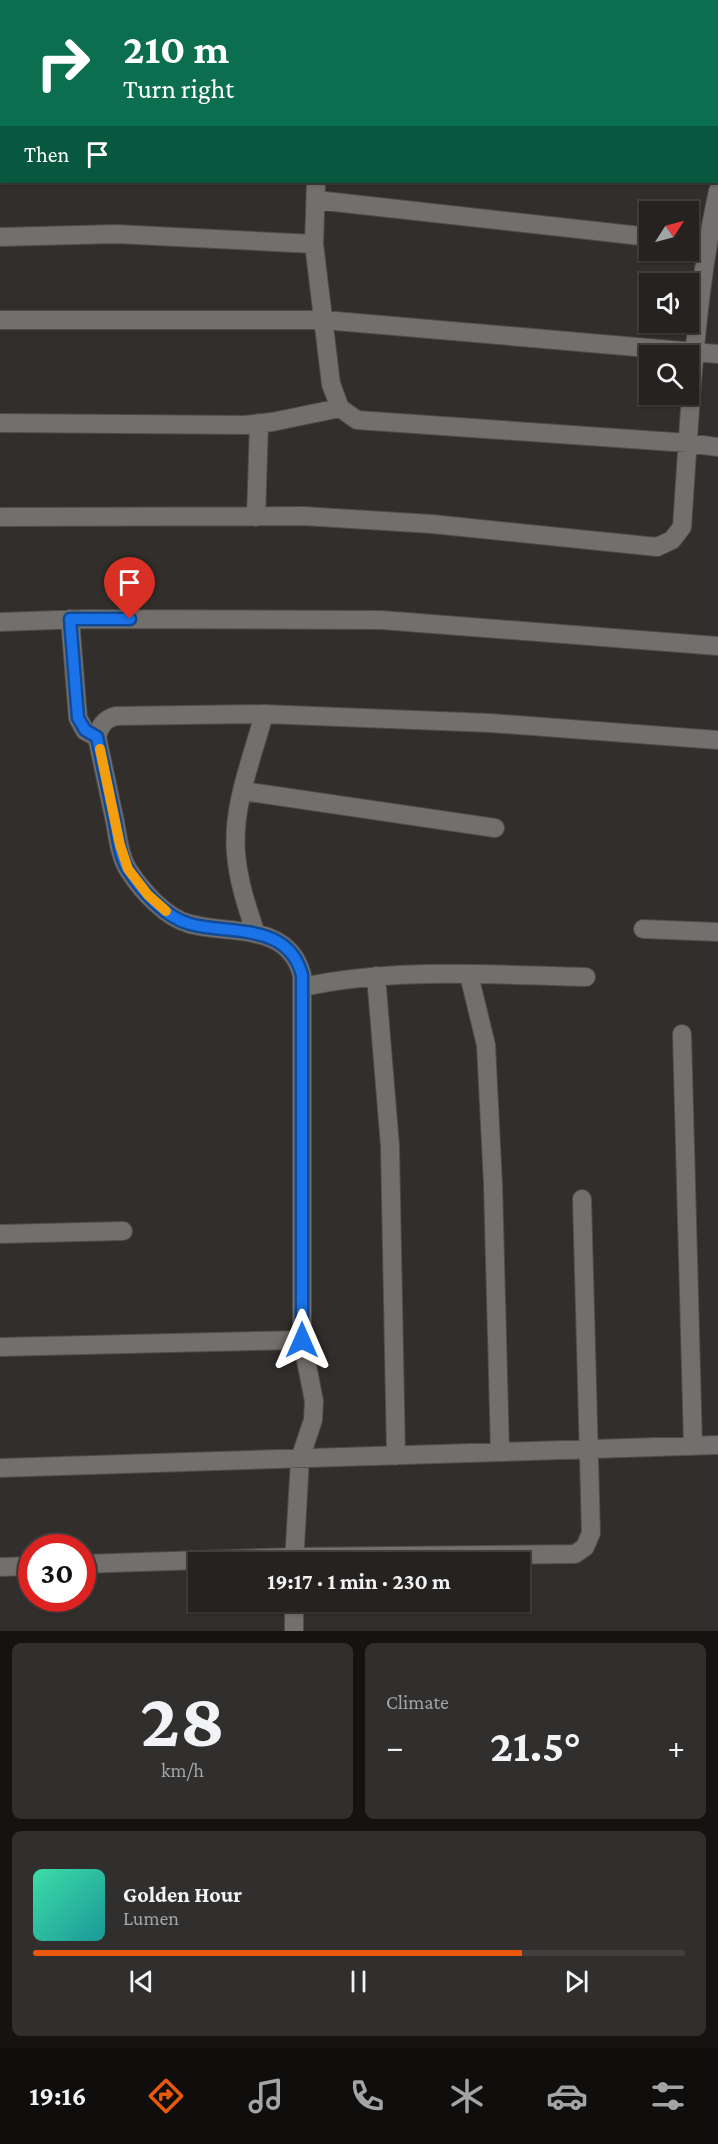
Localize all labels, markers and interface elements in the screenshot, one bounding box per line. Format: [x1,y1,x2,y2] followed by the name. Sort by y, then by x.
[24,24,102,102] icon: right
[123,25,229,72] text: 210 m
[123,74,234,104] text: Turn right
[81,138,114,171] icon: arrive
[24,142,69,167] text: Then
[639,201,699,261] north arrow
[639,201,699,405] map controls
[639,273,699,333] button: sound
[639,345,699,405] button: search
[104,557,155,619] pin
[113,566,146,599] icon: arrive
[270,1308,334,1372] position arrow
[18,1534,96,1612] speed limit sign: 30
[267,1569,451,1594] text: 19:17 · 1 min · 230 m
[140,1676,225,1763] text: 28
[386,1691,449,1713] text: Climate
[490,1721,581,1771] text: 21.5°
[386,1728,403,1765] text: −
[668,1728,685,1765] text: +
[161,1759,204,1781] text: km/h
[123,1882,242,1907] text: Golden Hour
[123,1907,179,1929] text: Lumen
[125,1965,158,1998] icon: previous
[342,1965,375,1998] icon: pause
[560,1965,593,1998] icon: next
[145,2075,187,2117] icon: directions
[245,2075,287,2117] icon: music
[346,2075,388,2117] icon: phone
[446,2075,488,2117] icon: climate
[546,2075,588,2117] icon: car
[647,2075,689,2117] icon: filters
[29,2081,86,2111] text: 19:16

